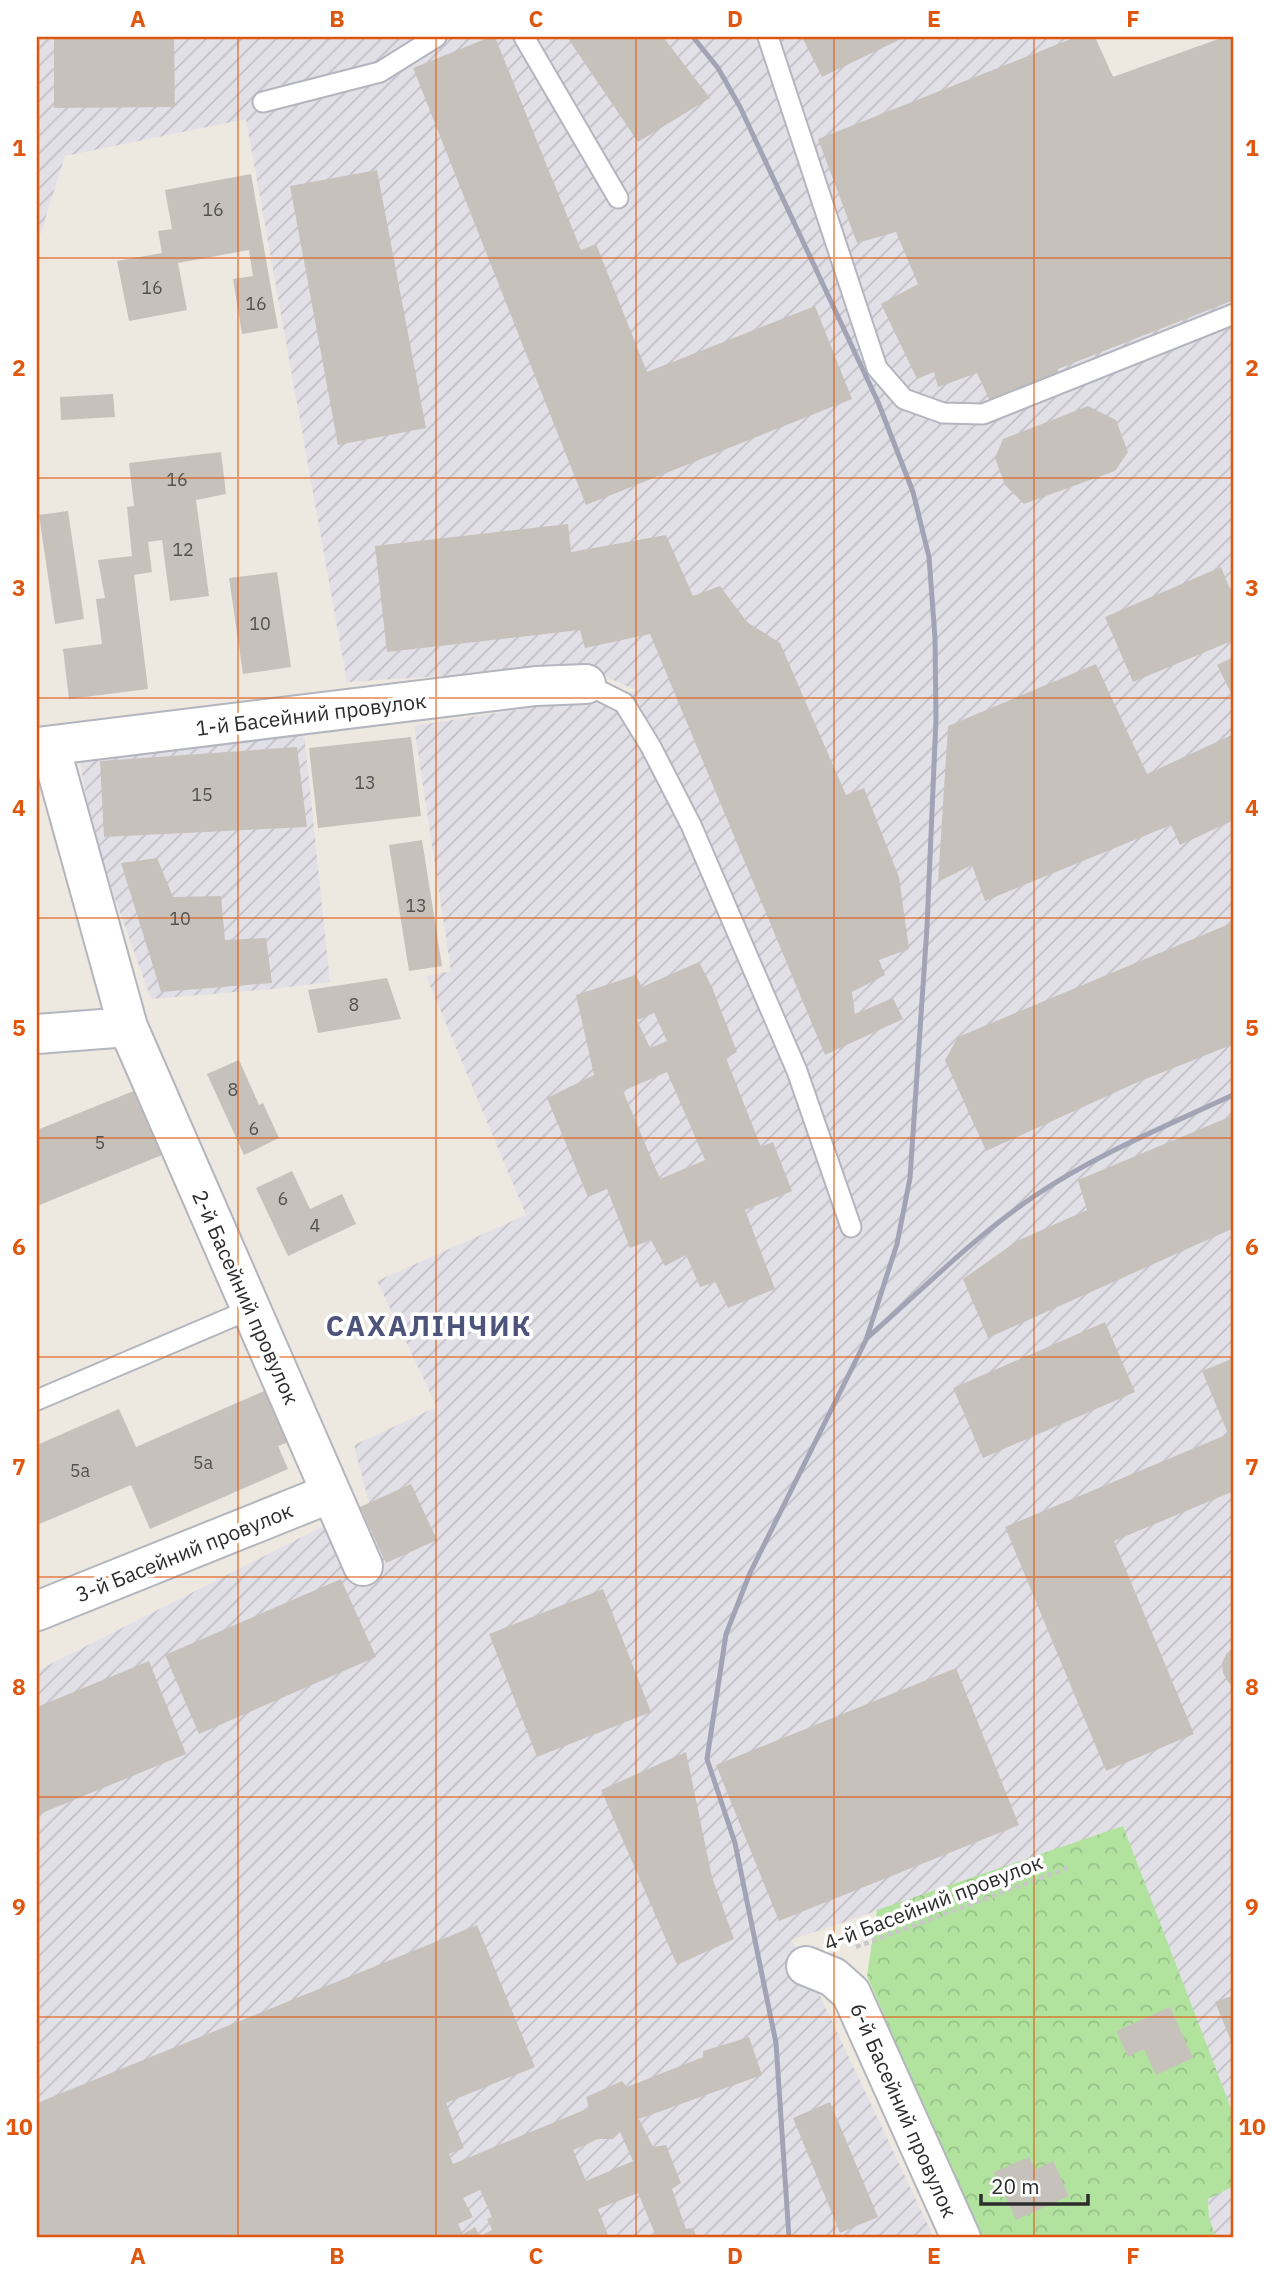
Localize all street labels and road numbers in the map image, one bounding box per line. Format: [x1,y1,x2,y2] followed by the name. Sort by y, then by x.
[194,686,428,742] street label: 1-й Басейний провулок
[186,1185,306,1409] street label: 2-й Басейний провулок
[71,1496,297,1608] street label: 3-й Басейний провулок
[820,1847,1046,1957] street label: 4-й Басейний провулок
[844,1998,964,2222] street label: 6-й Басейний провулок

